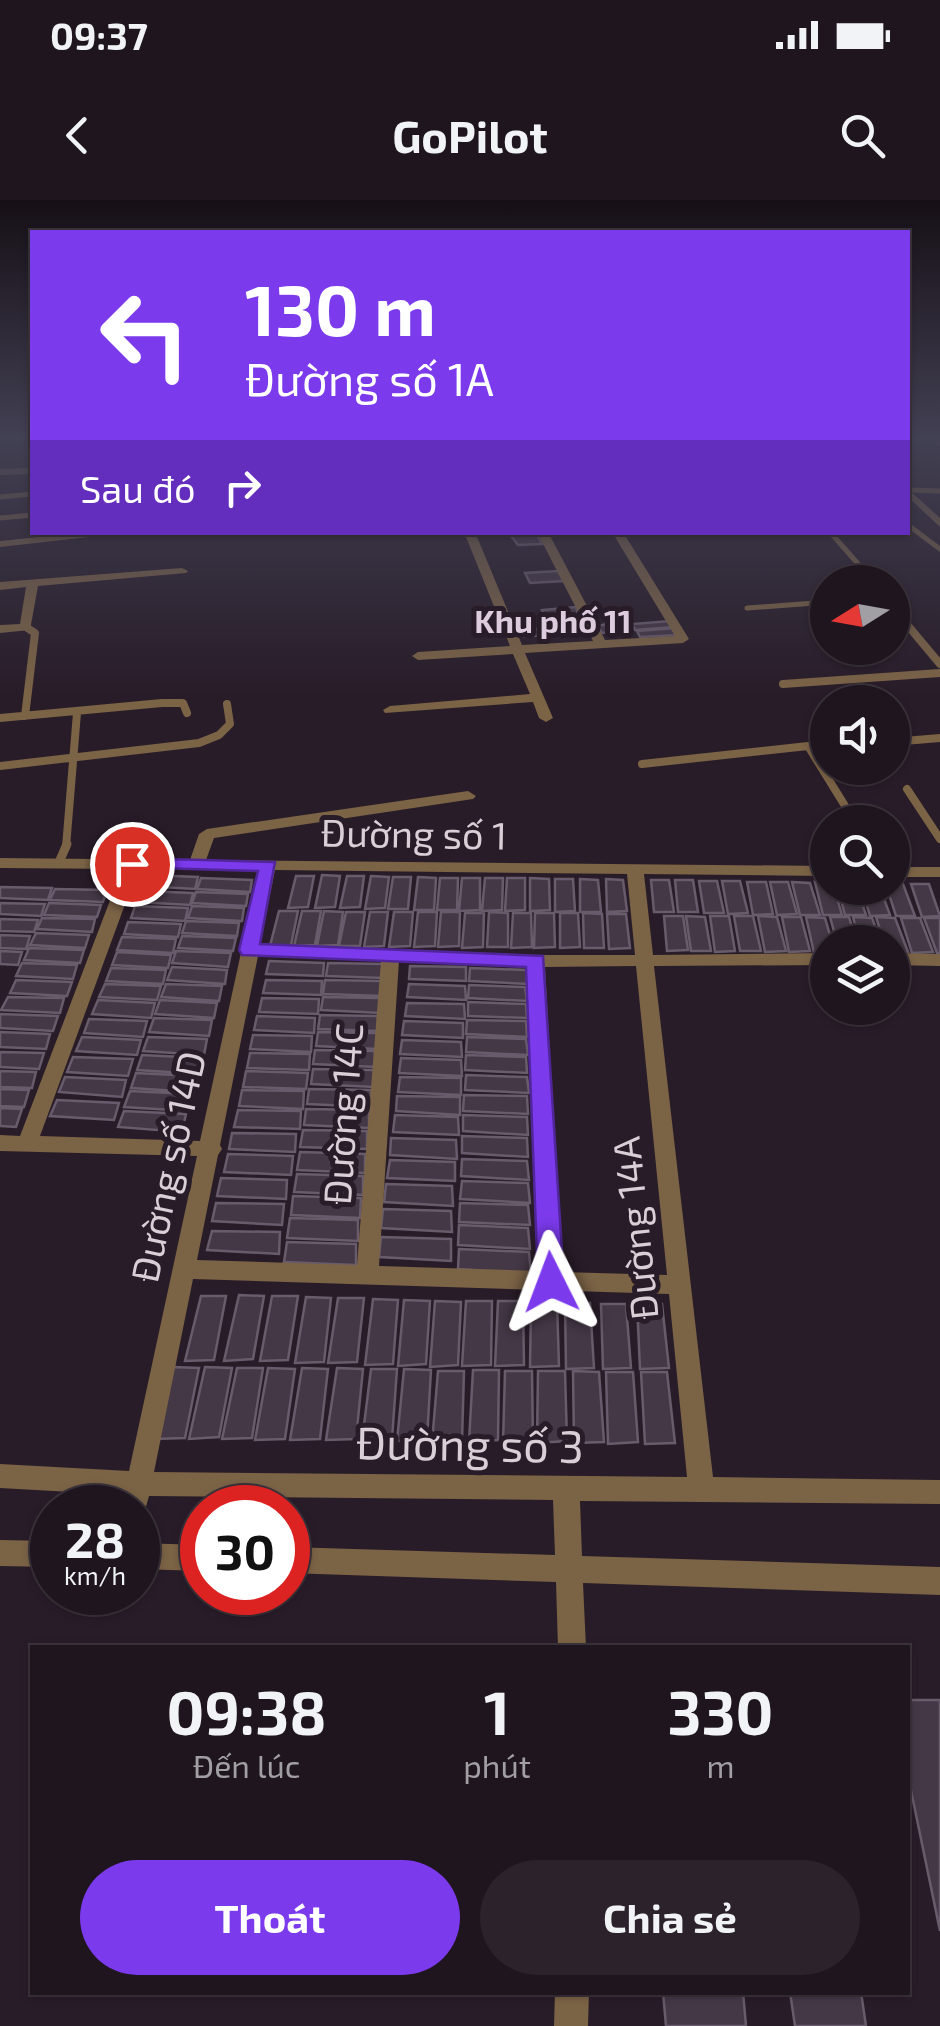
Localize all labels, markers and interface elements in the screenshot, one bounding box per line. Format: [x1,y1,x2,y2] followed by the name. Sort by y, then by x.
[50,12,148,58] text: 09:37
[50,108,105,163] icon: back
[392,108,548,162] text: GoPilot
[835,108,890,163] icon: search
[245,266,436,350] text: 130 m
[80,270,210,400] icon: left
[245,351,494,405] text: Đường số 1A
[215,460,270,515] icon: right
[80,465,195,511] text: Sau đó
[810,565,910,665] north arrow
[810,565,910,1025] map controls
[474,601,632,639] district label: Khu phố 11
[810,685,910,785] button: sound
[810,805,910,905] button: search
[320,808,508,858] street label: Đường số 1
[90,822,175,907] pin
[105,837,160,892] icon: arrive
[810,925,910,1025] button: layers
[313,1021,371,1206] street label: Đường 14C
[120,1047,214,1286] street label: Đường số 14D
[601,1134,667,1322] street label: Đường 14A
[499,1230,603,1334] position arrow
[356,1414,584,1472] street label: Đường số 3
[180,1485,310,1615] speed limit sign: 30
[65,1508,125,1568] text: 28
[64,1560,126,1590] text: km/h
[167,1675,327,1747] text: 09:38
[484,1675,510,1747] text: 1
[667,1675,773,1747] text: 330
[193,1746,301,1784] text: Đến lúc
[463,1746,531,1784] text: phút
[706,1746,734,1784] text: m
[80,1860,460,1975] button: Thoát
[480,1860,860,1975] button: Chia sẻ

